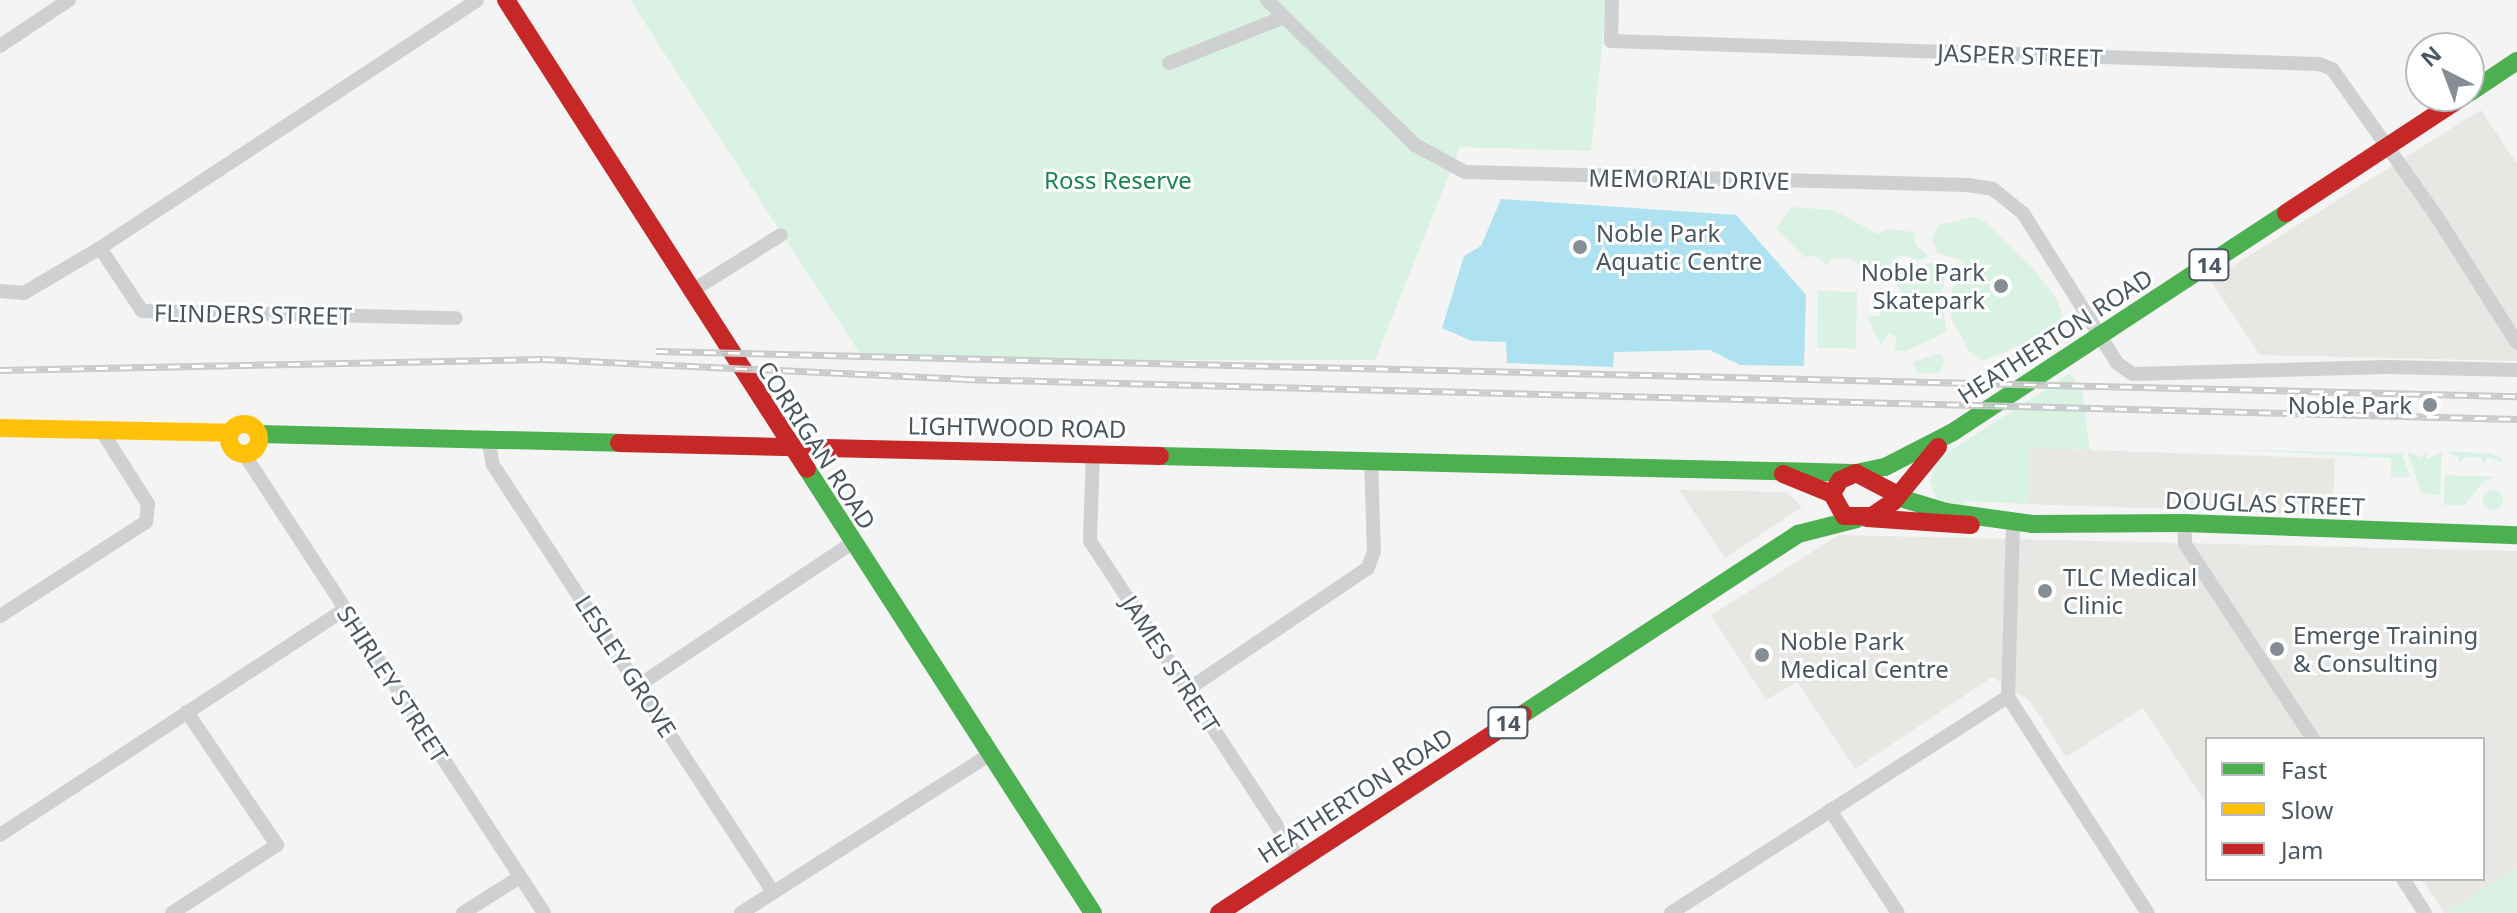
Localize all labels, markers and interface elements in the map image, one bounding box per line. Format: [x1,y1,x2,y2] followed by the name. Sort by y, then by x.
[2405,32,2485,112] north arrow
[1937,38,2103,72] street label: JASPER STREET
[2414,39,2447,73] text: N
[1588,163,1790,195] street label: MEMORIAL DRIVE
[1044,166,1192,194] park label: Ross Reserve
[1596,219,1762,275] place label: Noble Park Aquatic Centre
[1571,238,1589,256] marker: Noble Park Aquatic Centre
[2187,247,2231,283] road number: 14
[1861,258,1985,314] place label: Noble Park Skatepark
[1952,262,2158,410] street label: HEATHERTON ROAD
[1992,277,2010,295] marker: Noble Park Skatepark
[154,298,352,330] street label: FLINDERS STREET
[752,355,882,535] street label: CORRIGAN ROAD
[2288,391,2412,419] place label: Noble Park
[2419,394,2441,416] marker: Noble Park
[907,411,1127,443] street label: LIGHTWOOD ROAD
[2165,485,2365,521] street label: DOUGLAS STREET
[2063,563,2197,619] place label: TLC Medical Clinic
[2034,580,2056,602] marker: TLC Medical Clinic
[569,590,683,742] street label: LESLEY GROVE
[1116,590,1226,738] street label: JAMES STREET
[332,600,454,768] street label: SHIRLEY STREET
[2293,621,2478,677] place label: Emerge Training & Consulting
[1780,627,1949,683] place label: Noble Park Medical Centre
[2268,640,2286,658] marker: Emerge Training & Consulting
[1751,644,1773,666] marker: Noble Park Medical Centre
[1486,705,1530,741] road number: 14
[1252,721,1458,869] street label: HEATHERTON ROAD
[2205,737,2485,881] legend
[2281,753,2327,786] text: Fast
[2281,793,2333,826] text: Slow
[2281,833,2323,866] text: Jam

